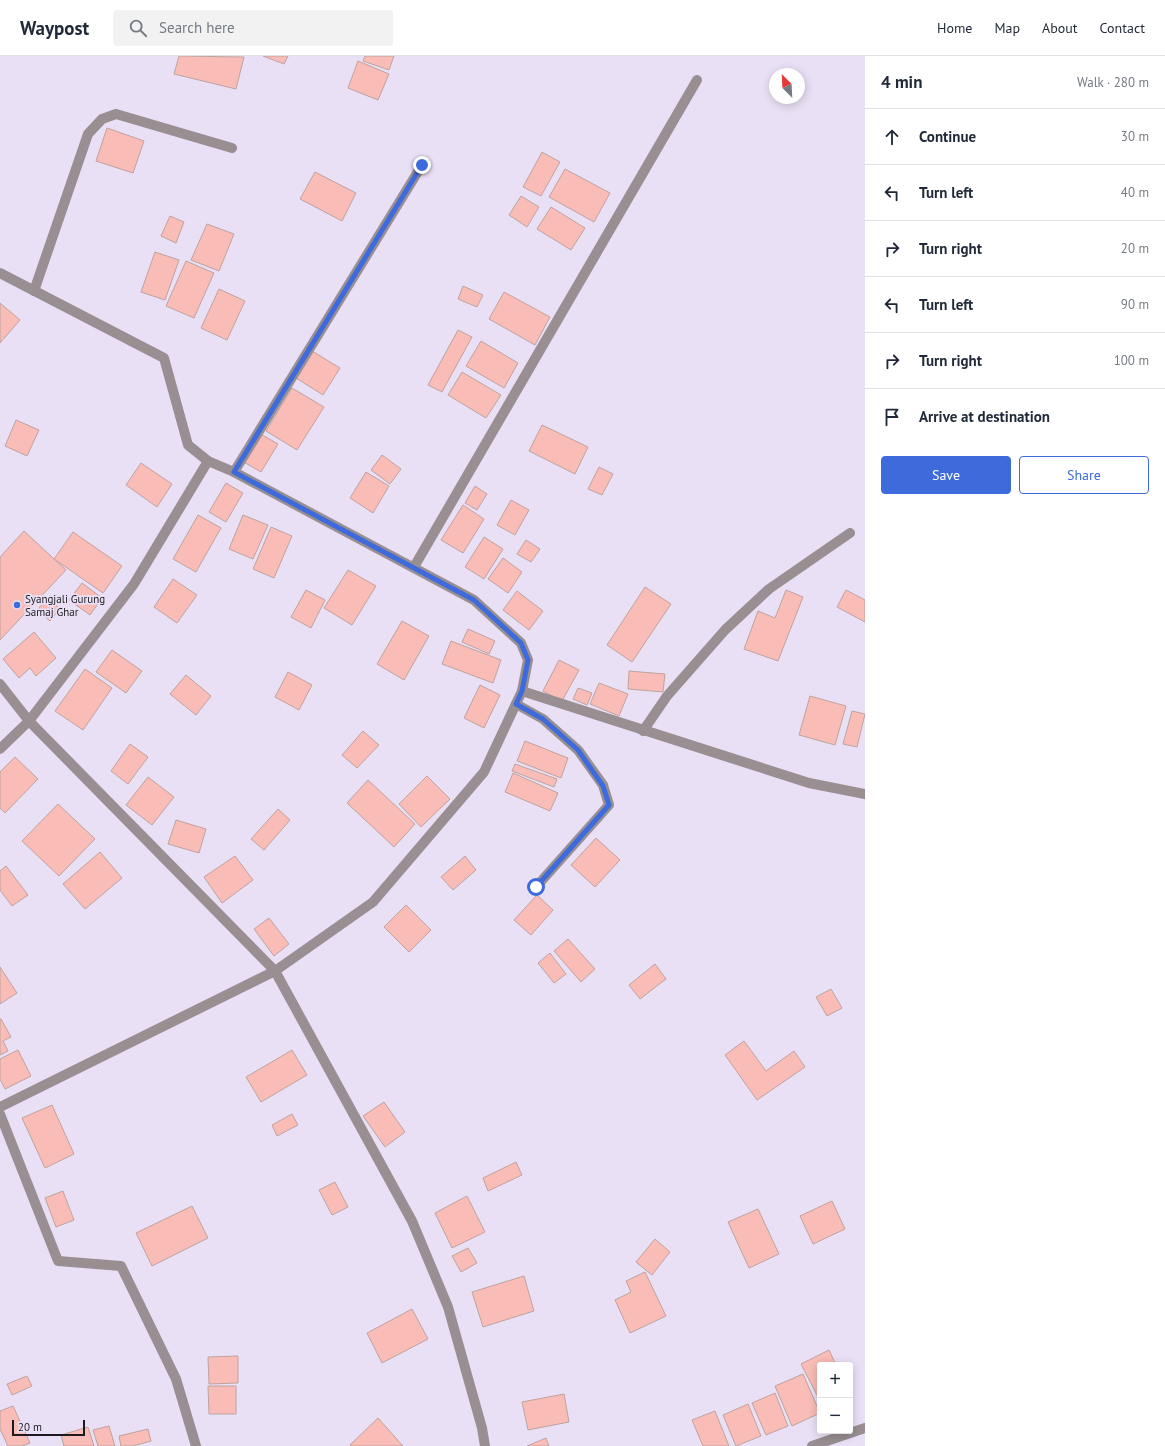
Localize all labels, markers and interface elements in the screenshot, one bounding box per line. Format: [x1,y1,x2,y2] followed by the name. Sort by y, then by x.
[113,10,393,46] search box
[20,16,89,40] text: Waypost
[127,17,149,39] icon: search
[159,18,235,37] text: Search here
[937,19,972,37] text: Home
[994,19,1020,37] text: Map
[1042,19,1078,37] text: About
[1100,19,1145,37] text: Contact
[769,68,805,104] north arrow
[881,71,922,93] text: 4 min
[1077,74,1149,91] text: Walk · 280 m
[881,126,903,148] icon: ahead
[919,127,976,146] text: Continue
[1121,128,1149,145] text: 30 m
[413,156,431,174] route end
[881,182,903,204] icon: left
[919,183,973,202] text: Turn left
[1121,184,1149,201] text: 40 m
[881,238,903,260] icon: right
[919,239,982,258] text: Turn right
[1121,240,1149,257] text: 20 m
[881,294,903,316] icon: left
[919,295,973,314] text: Turn left
[1121,296,1149,313] text: 90 m
[881,350,903,372] icon: right
[919,351,982,370] text: Turn right
[1114,352,1149,369] text: 100 m
[881,406,903,428] icon: arrive
[919,407,1050,426] text: Arrive at destination
[881,456,1011,494] button: Save
[1019,456,1149,494] button: Share
[25,592,105,619] place label: Syangjali Gurung Samaj Ghar
[12,600,22,610] marker: Syangjali Gurung Samaj Ghar
[527,878,545,896] route start
[817,1362,853,1434] map controls
[817,1362,853,1398] button: +
[817,1398,853,1434] button: −
[12,1418,85,1437] scale bar
[18,1420,42,1434] text: 20 m

